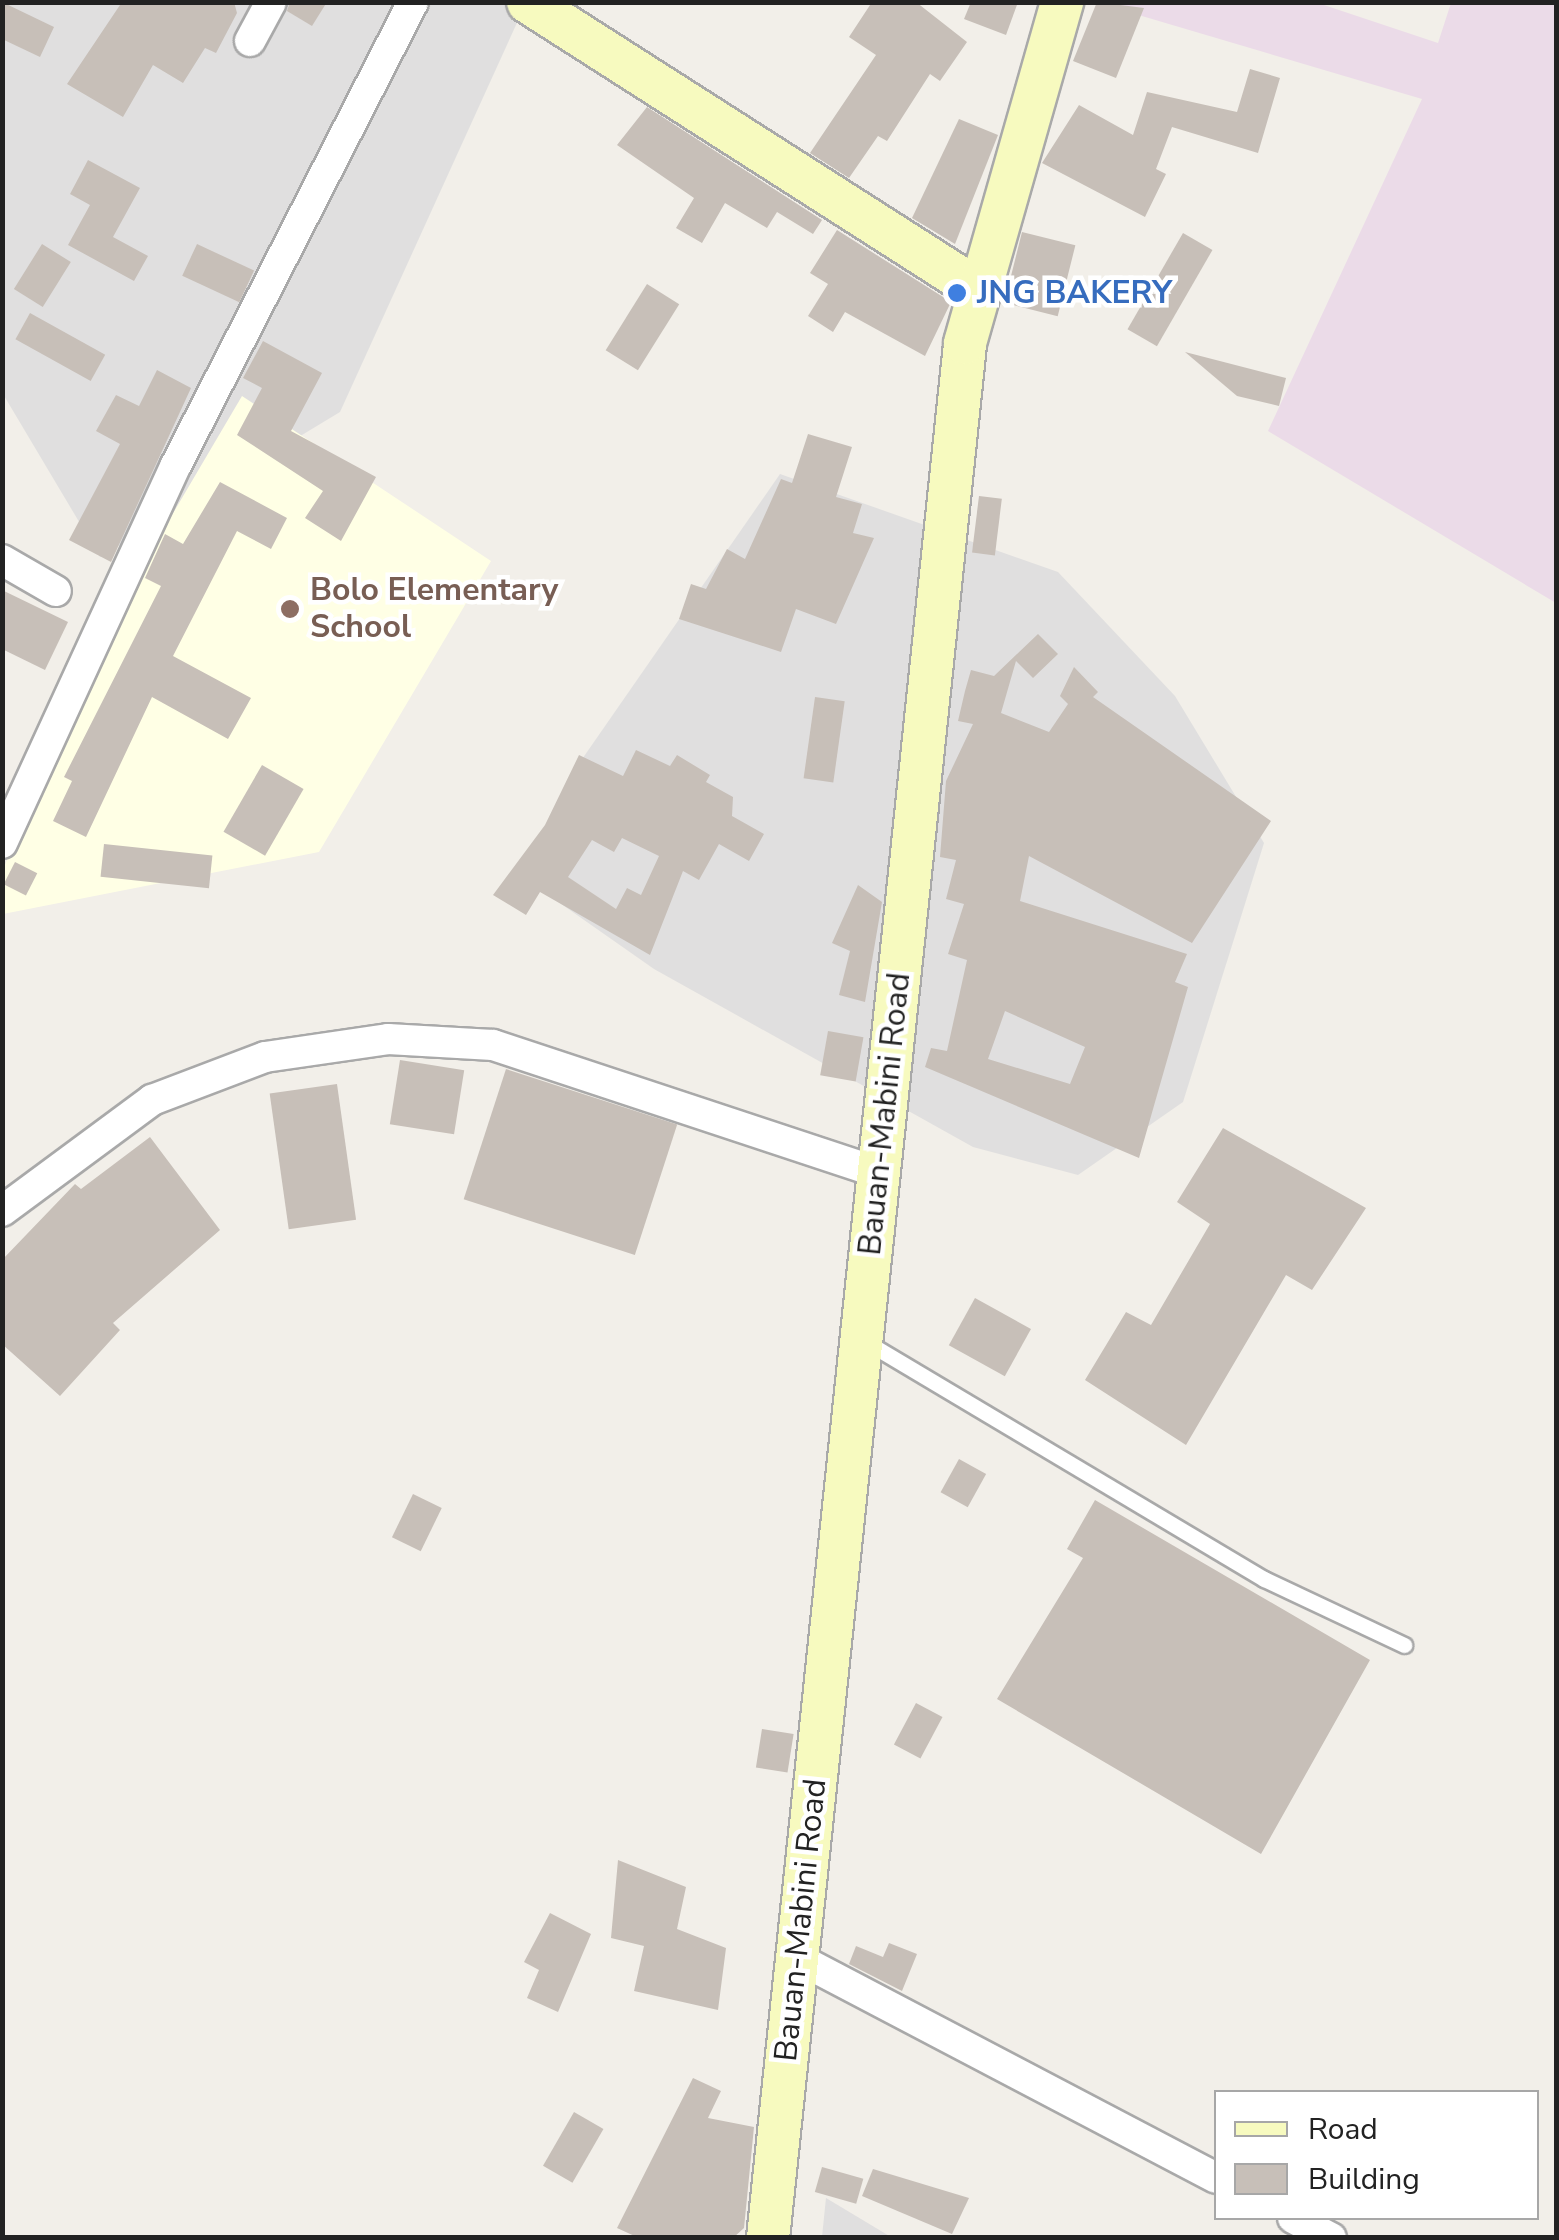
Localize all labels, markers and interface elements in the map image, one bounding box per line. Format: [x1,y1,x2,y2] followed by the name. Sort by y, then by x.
[977,274,1172,312] place label: JNG BAKERY
[946,282,968,304] marker: JNG BAKERY
[310,572,558,647] place label: Bolo Elementary School
[279,598,301,620] marker: Bolo Elementary School
[851,971,919,1257] street label: Bauan-Mabini Road
[767,1777,835,2063] street label: Bauan-Mabini Road
[1214,2090,1539,2220] legend
[1308,2109,1378,2150] text: Road
[1308,2159,1420,2200] text: Building

